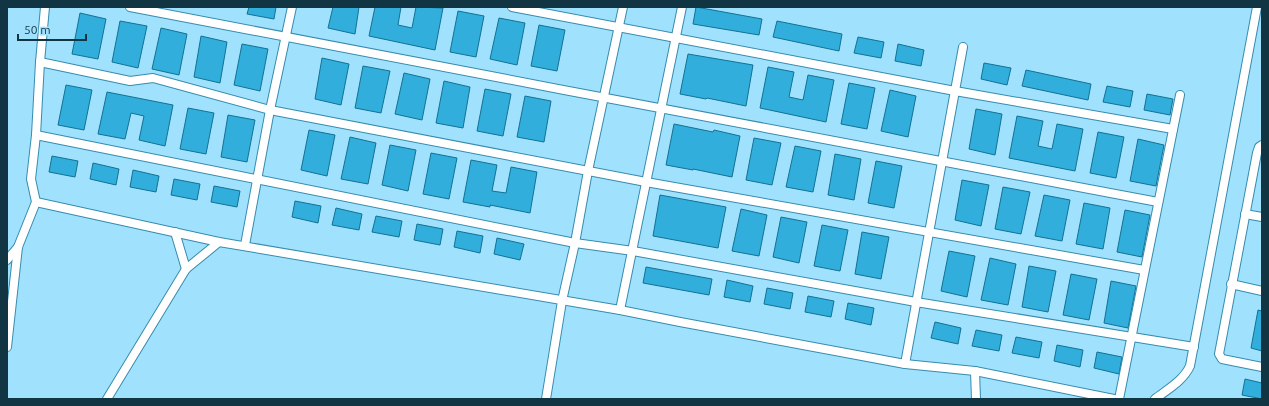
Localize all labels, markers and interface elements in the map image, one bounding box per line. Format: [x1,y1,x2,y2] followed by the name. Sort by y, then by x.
[18,16,86,42] scale bar
[24,23,51,36] text: 50 m

